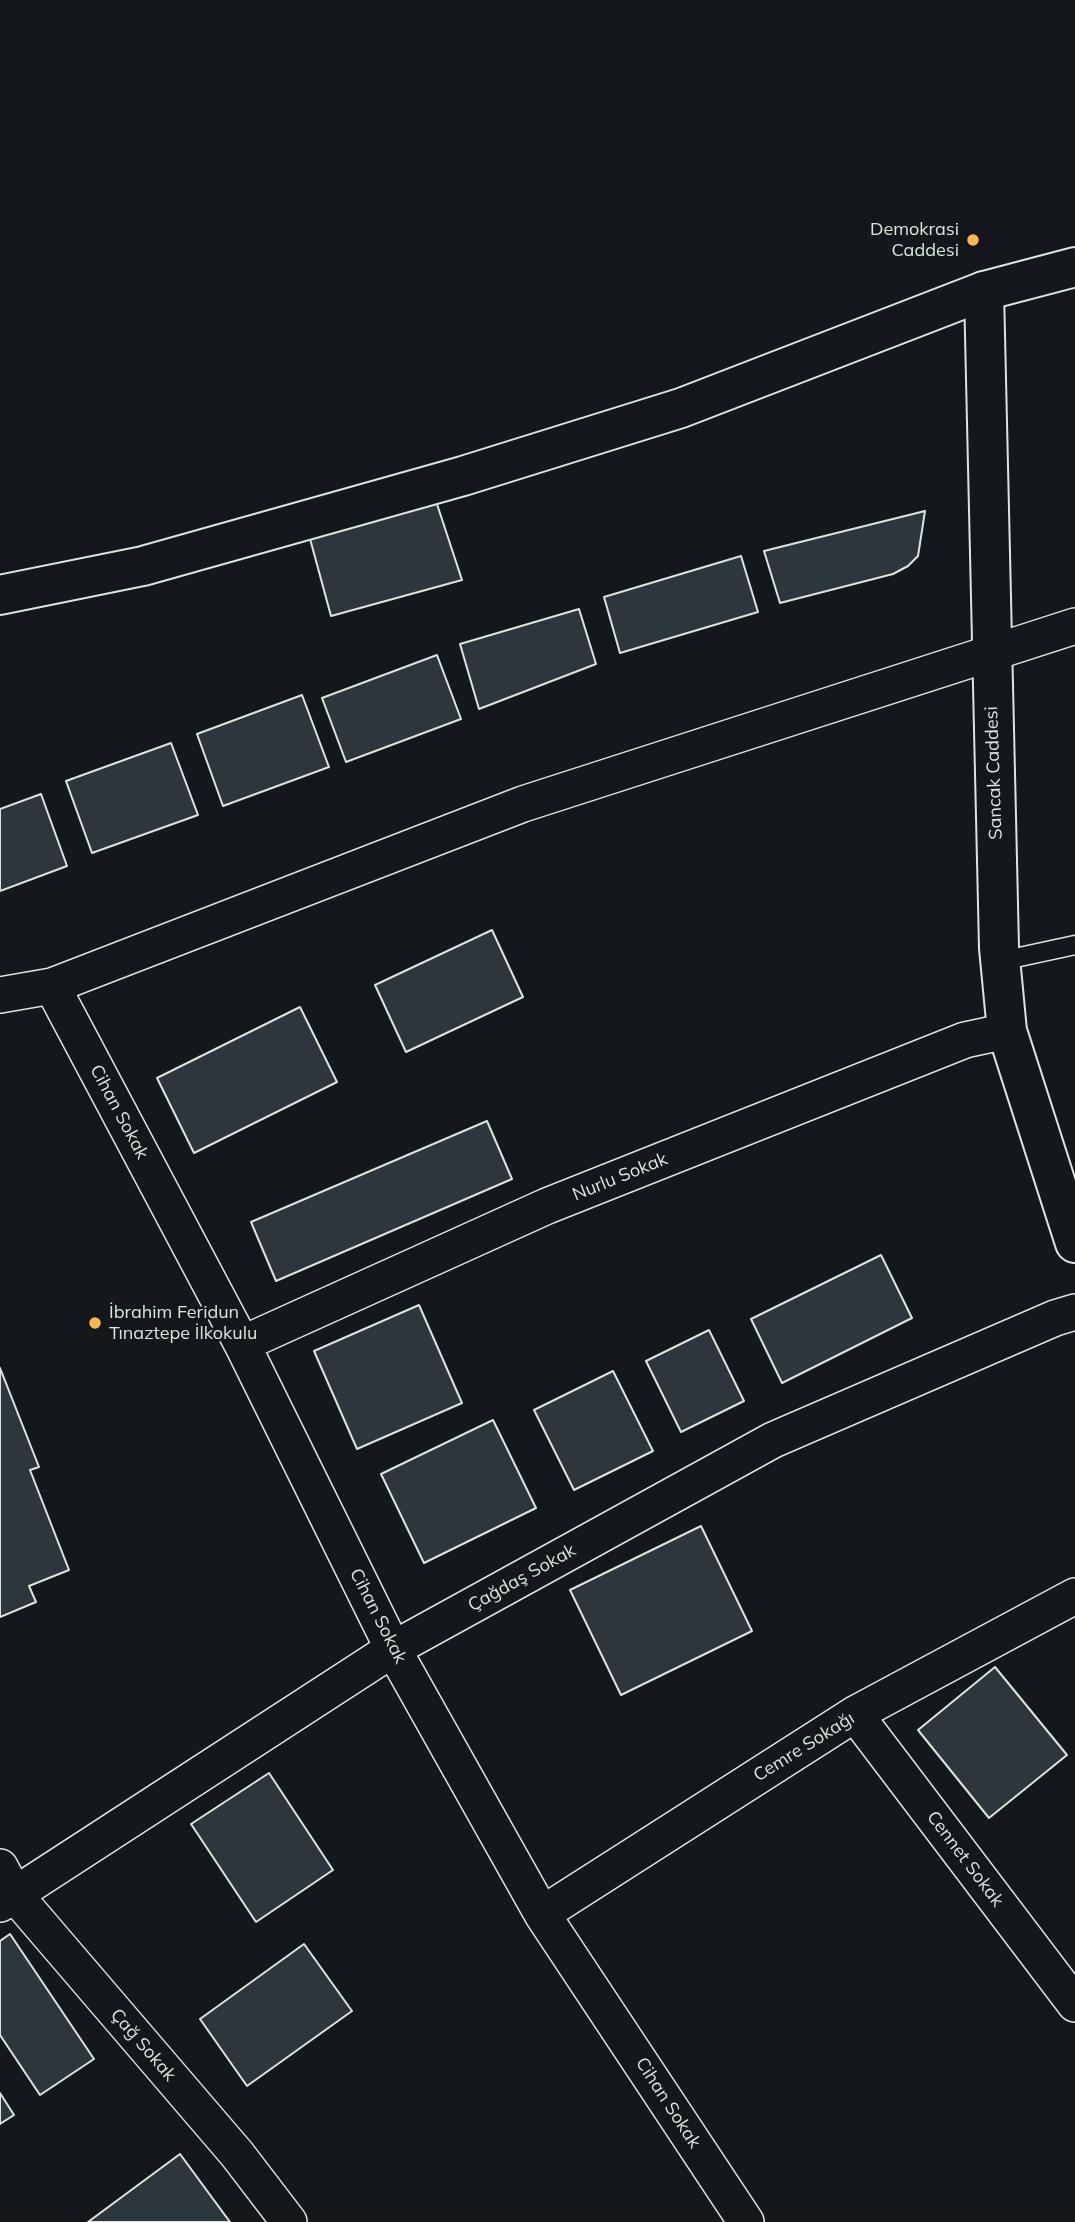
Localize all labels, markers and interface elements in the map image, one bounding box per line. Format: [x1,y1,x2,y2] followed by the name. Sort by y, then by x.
[870,219,959,262] place label: Demokrasi Caddesi
[965,232,981,248] marker: Demokrasi Caddesi
[981,706,1007,840] street label: Sancak Caddesi
[85,1061,153,1163] street label: Cihan Sokak
[569,1148,671,1206] street label: Nurlu Sokak
[109,1302,257,1344] place label: İbrahim Feridun Tınaztepe İlkokulu
[87,1315,103,1331] marker: İbrahim Feridun Tınaztepe İlkokulu
[464,1540,580,1616] street label: Çağdaş Sokak
[345,1565,411,1667] street label: Cihan Sokak
[750,1707,858,1787] street label: Cemre Sokağı
[922,1807,1008,1911] street label: Cennet Sokak
[106,2004,180,2086] street label: Çağ Sokak
[631,2054,705,2152] street label: Cihan Sokak

